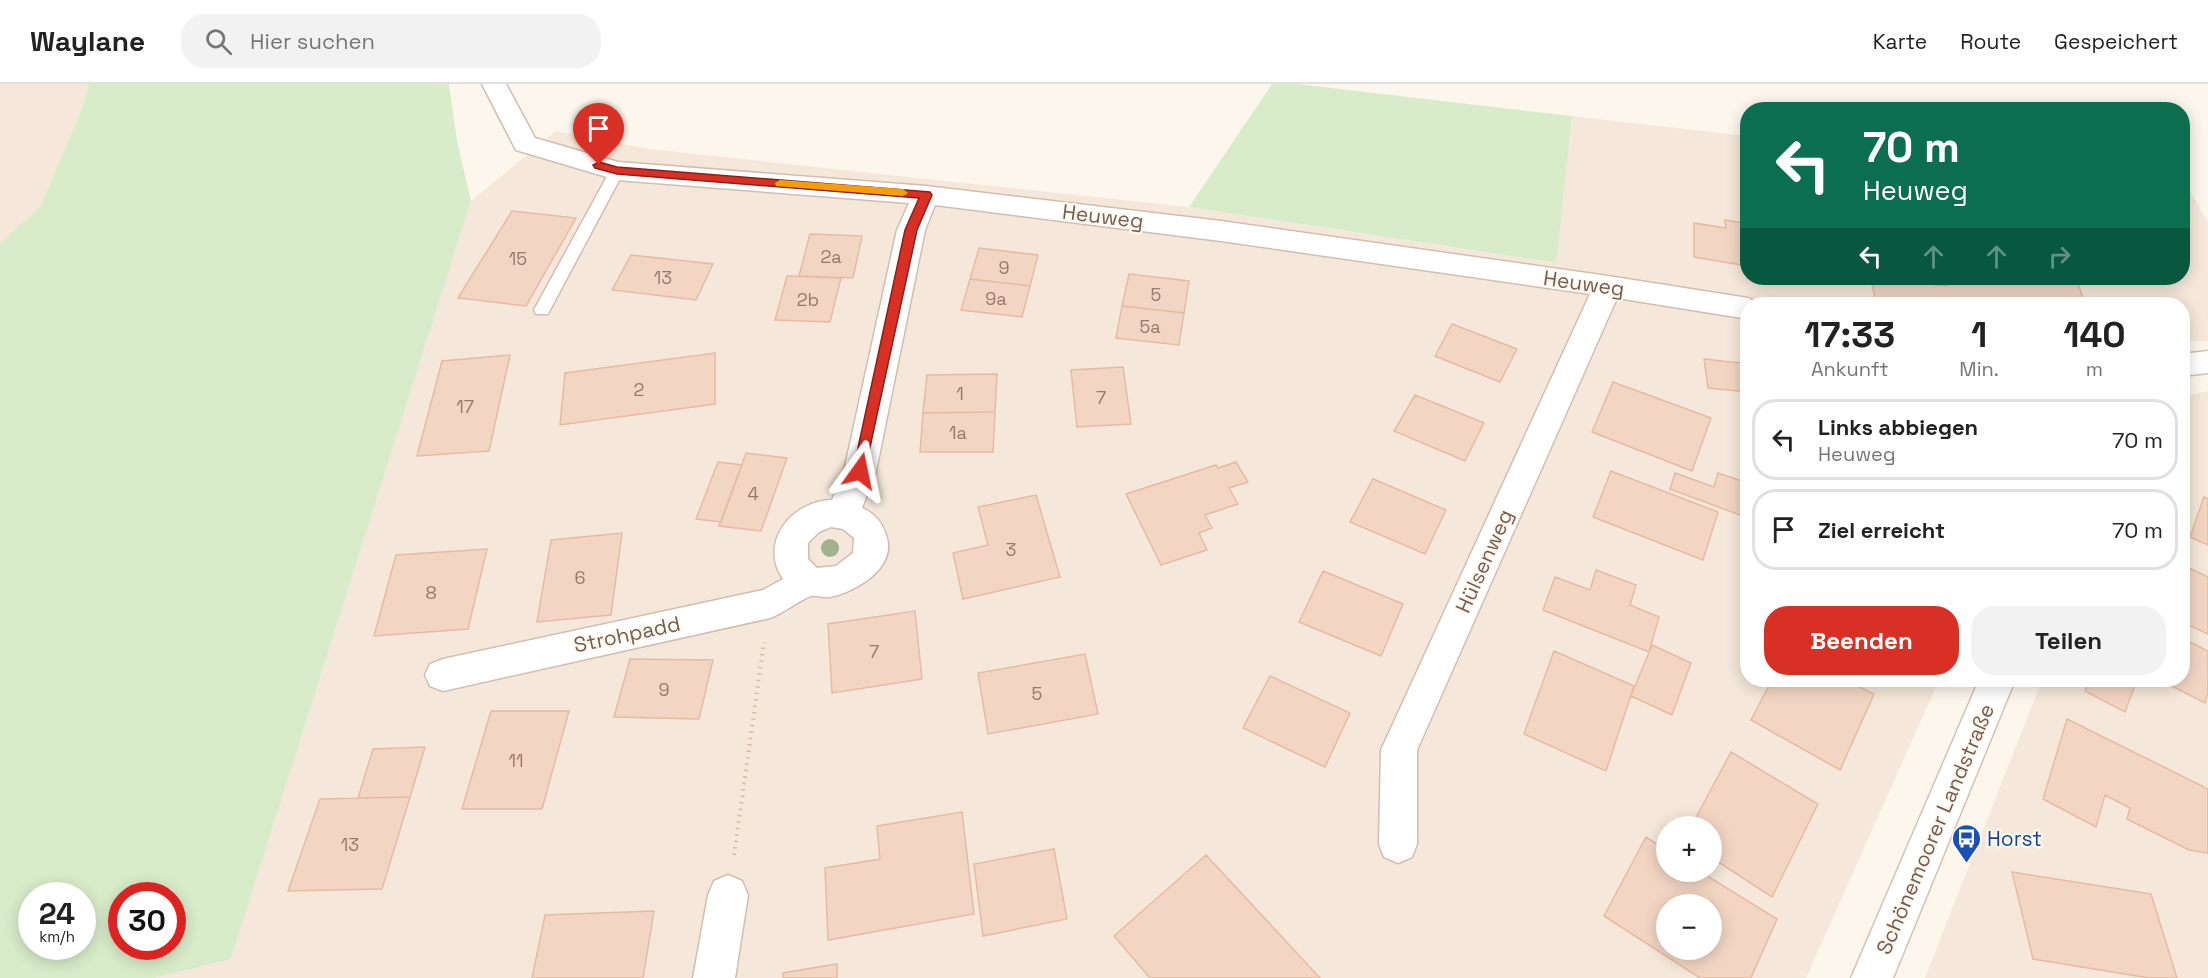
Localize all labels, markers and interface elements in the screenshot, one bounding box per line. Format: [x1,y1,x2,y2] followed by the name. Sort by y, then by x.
[181,14,601,68] search box
[30,23,145,59] text: Waylane
[202,25,235,58] icon: search
[250,27,375,55] text: Hier suchen
[1873,28,1927,55] text: Karte
[1960,28,2021,55] text: Route
[2054,28,2178,55] text: Gespeichert
[573,103,624,165] pin
[582,112,615,145] icon: arrive
[1863,121,1960,174] text: 70 m
[1764,126,1842,204] icon: left
[1863,173,1968,208] text: Heuweg
[1061,198,1145,234] street label: Heuweg
[1854,240,1887,273] icon: left
[1917,240,1950,273] icon: ahead
[1980,240,2013,273] icon: ahead
[2043,240,2076,273] icon: right
[820,245,842,268] house number: 2a
[509,247,527,270] house number: 15
[998,256,1010,279] house number: 9
[1542,264,1626,302] street label: Heuweg
[654,266,672,289] house number: 13
[1151,283,1161,306] house number: 5
[985,287,1007,310] house number: 9a
[797,288,819,311] house number: 2b
[1804,312,1895,358] text: 17:33
[1971,312,1987,358] text: 1
[2063,312,2126,358] text: 140
[1139,315,1161,338] house number: 5a
[1811,356,1888,382] text: Ankunft
[1959,356,1999,382] text: Min.
[2086,356,2103,382] text: m
[634,378,644,401] house number: 2
[956,382,964,405] house number: 1
[1096,386,1106,409] house number: 7
[456,395,474,418] house number: 17
[1818,413,1978,441] text: Links abbiegen
[949,421,967,444] house number: 1a
[1767,423,1800,456] icon: left
[2112,426,2163,454] text: 70 m
[828,439,892,503] position arrow
[1818,441,1896,467] text: Heuweg
[747,482,759,505] house number: 4
[1449,505,1519,617] street label: Hülsenweg
[1767,513,1800,546] icon: arrive
[1818,516,1945,544] text: Ziel erreicht
[2112,516,2163,544] text: 70 m
[1006,538,1016,561] house number: 3
[574,566,586,589] house number: 6
[425,581,437,604] house number: 8
[1764,606,1959,675] button: Beenden
[1971,606,2166,675] button: Teilen
[571,610,683,658] street label: Strohpadd
[869,640,879,663] house number: 7
[658,678,670,701] house number: 9
[1032,682,1042,705] house number: 5
[1870,700,2000,958] street label: Schönemoorer Landstraße
[508,749,524,772] house number: 11
[1656,816,1722,960] map controls
[1656,816,1722,882] button: +
[1950,822,1982,864] bus stop icon: Horst
[1987,825,2042,852] place label: Horst
[341,833,359,856] house number: 13
[108,882,186,960] speed limit sign: 30
[39,894,75,933] text: 24
[1656,894,1722,960] button: −
[39,927,75,946] text: km/h

